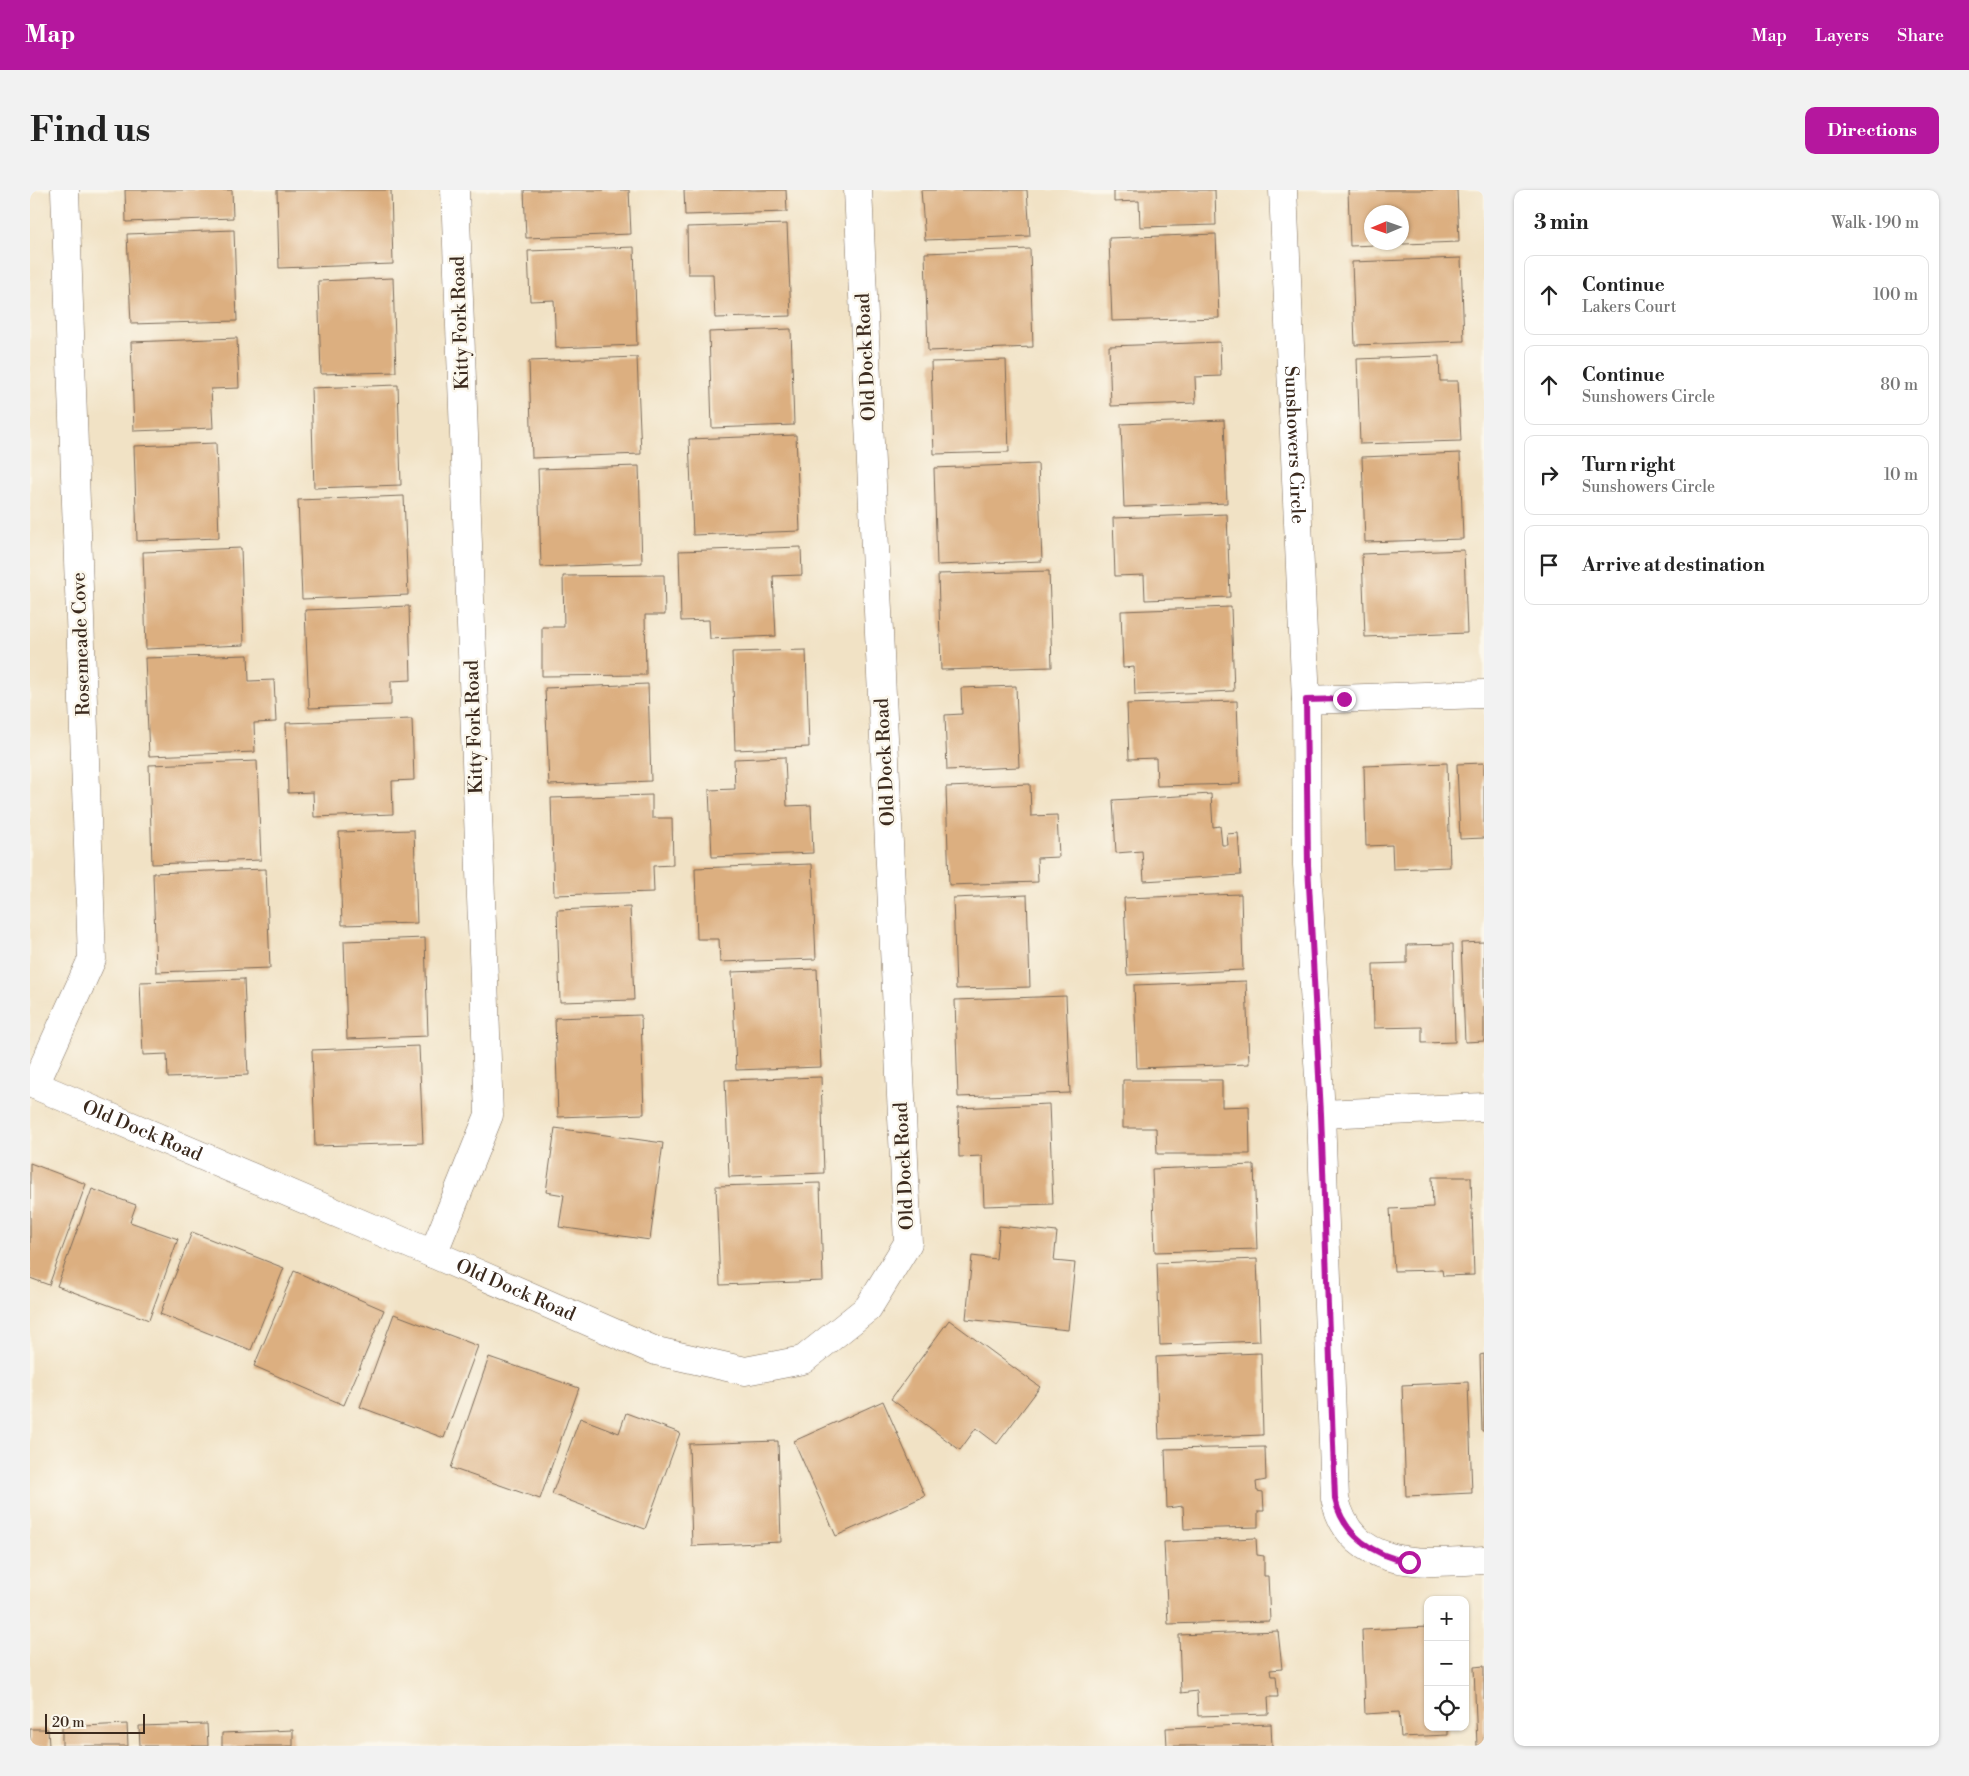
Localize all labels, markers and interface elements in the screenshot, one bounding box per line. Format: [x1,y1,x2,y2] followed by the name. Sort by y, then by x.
[25,20,75,50] text: Map
[1752,24,1787,47] text: Map
[1815,24,1869,47] text: Layers
[1897,24,1944,47] text: Share
[1805,107,1939,154] button: Directions
[30,109,150,152] text: Find us
[1364,205,1409,250] north arrow
[1534,210,1589,236] text: 3 min
[1831,213,1919,233] text: Walk · 190 m
[446,255,474,390] street label: Kitty Fork Road
[1582,273,1665,297] text: Continue
[1535,281,1563,309] icon: ahead
[1873,285,1918,305] text: 100 m
[851,292,881,422] street label: Old Dock Road
[1582,297,1676,317] text: Lakers Court
[1582,363,1665,387] text: Continue
[1279,365,1310,524] street label: Sunshowers Circle
[1535,371,1563,399] icon: ahead
[1880,375,1918,395] text: 80 m
[1582,387,1715,407] text: Sunshowers Circle
[1582,453,1675,477] text: Turn right
[1535,461,1563,489] icon: right
[1884,465,1918,485] text: 10 m
[1582,477,1715,497] text: Sunshowers Circle
[1535,551,1563,579] icon: arrive
[1582,553,1765,577] text: Arrive at destination
[66,572,96,716] street label: Rosemeade Cove
[460,659,488,794] street label: Kitty Fork Road
[1333,688,1356,711] route end
[870,697,900,827] street label: Old Dock Road
[79,1095,206,1167] street label: Old Dock Road
[889,1101,919,1231] street label: Old Dock Road
[452,1253,579,1327] street label: Old Dock Road
[1398,1551,1421,1574] route start
[1424,1596,1469,1731] map controls
[1424,1596,1469,1641] button: +
[1424,1641,1469,1686] button: −
[1424,1686,1469,1731] button: locate
[45,1711,145,1734] scale bar
[52,1714,84,1732] text: 20 m

